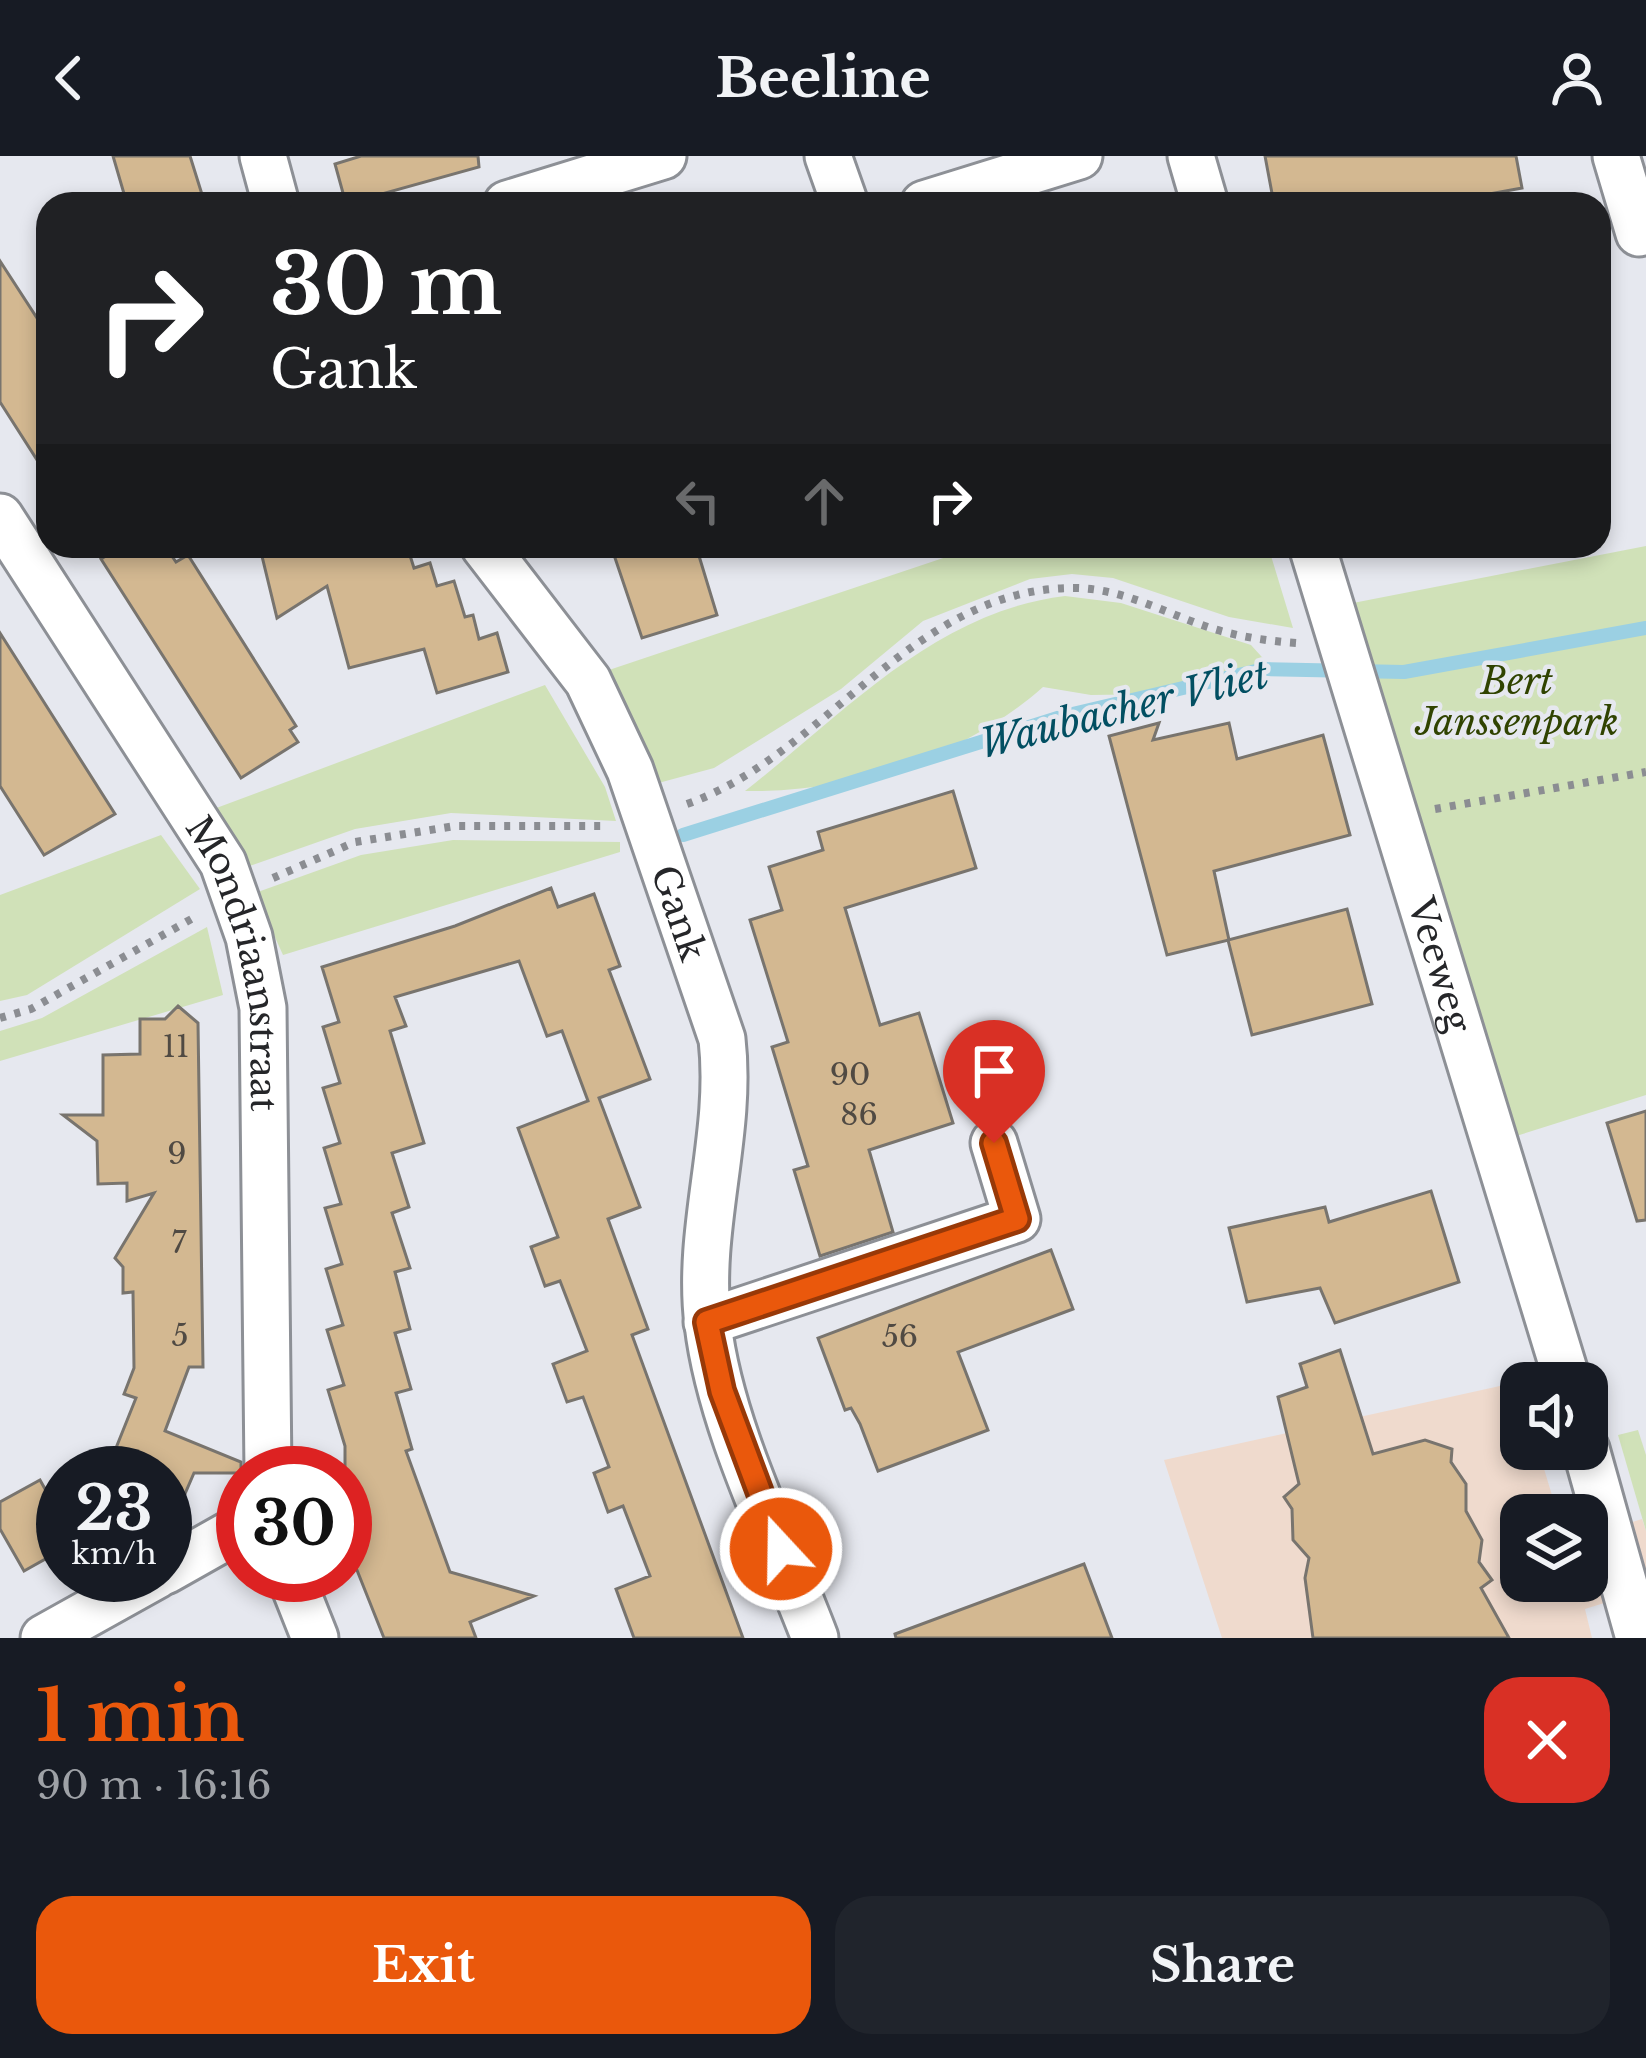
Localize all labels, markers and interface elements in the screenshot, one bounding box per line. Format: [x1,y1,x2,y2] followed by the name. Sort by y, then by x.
[36,45,102,111] icon: back
[715,45,931,112] text: Beeline
[1544,45,1610,111] icon: person
[270,233,502,337] text: 30 m
[72,240,228,396] icon: right
[270,336,417,403] text: Gank
[665,468,731,534] icon: left
[791,468,857,534] icon: ahead
[917,468,983,534] icon: right
[974,649,1274,769] water label: Waubacher Vliet
[1414,659,1619,745] park label: Bert Janssenpark
[176,807,287,1112] street label: Mondriaanstraat
[642,859,716,967] street label: Gank
[1398,891,1482,1038] street label: Veeweg
[943,1020,1045,1143] pin
[163,1028,189,1065] house number: 11
[961,1038,1027,1104] icon: arrive
[830,1056,870,1093] house number: 90
[840,1096,878,1133] house number: 86
[167,1135,187,1172] house number: 9
[171,1224,187,1261] house number: 7
[171,1317,189,1354] house number: 5
[882,1318,918,1355] house number: 56
[1500,1362,1608,1602] map controls
[1500,1362,1608,1470] button: sound
[216,1446,372,1602] speed limit sign: 30
[75,1472,153,1546] text: 23
[718,1486,844,1612] position arrow
[1500,1494,1608,1602] button: layers
[71,1535,157,1572] text: km/h
[36,1671,245,1760] text: 1 min
[1484,1677,1610,1803] button: close
[36,1761,272,1810] text: 90 m · 16:16
[36,1896,811,2034] button: Exit
[835,1896,1610,2034] button: Share

